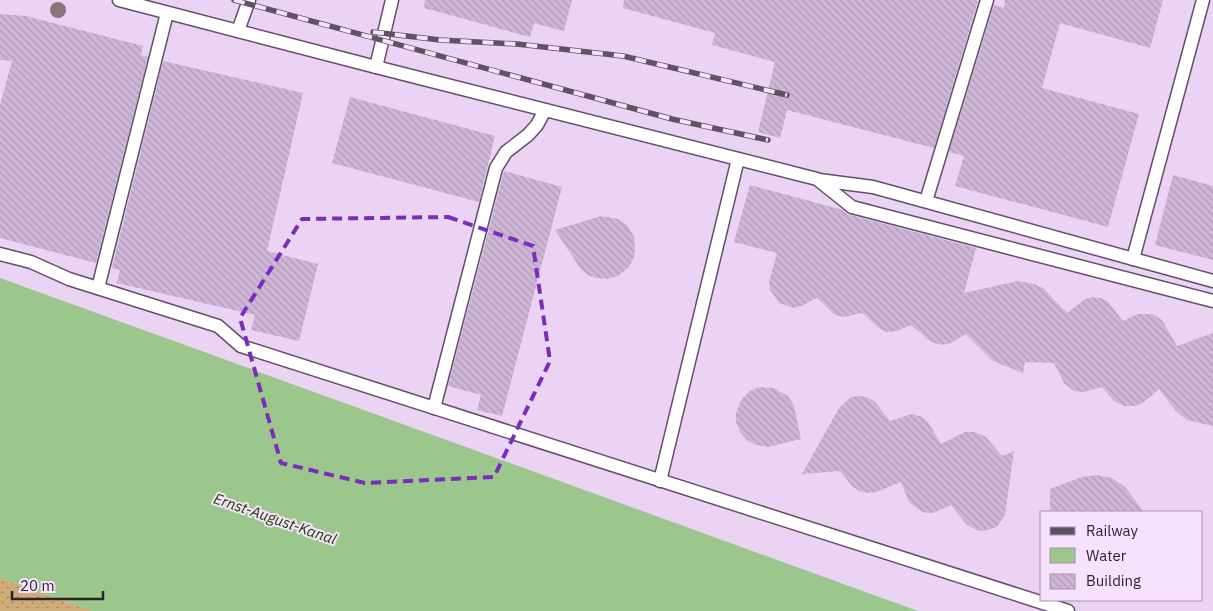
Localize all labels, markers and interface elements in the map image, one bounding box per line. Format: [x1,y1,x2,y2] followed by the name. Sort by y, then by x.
[211,489,339,548] water label: Ernst-August-Kanal
[1040,511,1203,601] legend
[1086,521,1139,540] text: Railway
[1086,546,1127,565] text: Water
[12,568,104,600] scale bar
[1086,571,1141,590] text: Building
[20,576,55,595] text: 20 m

